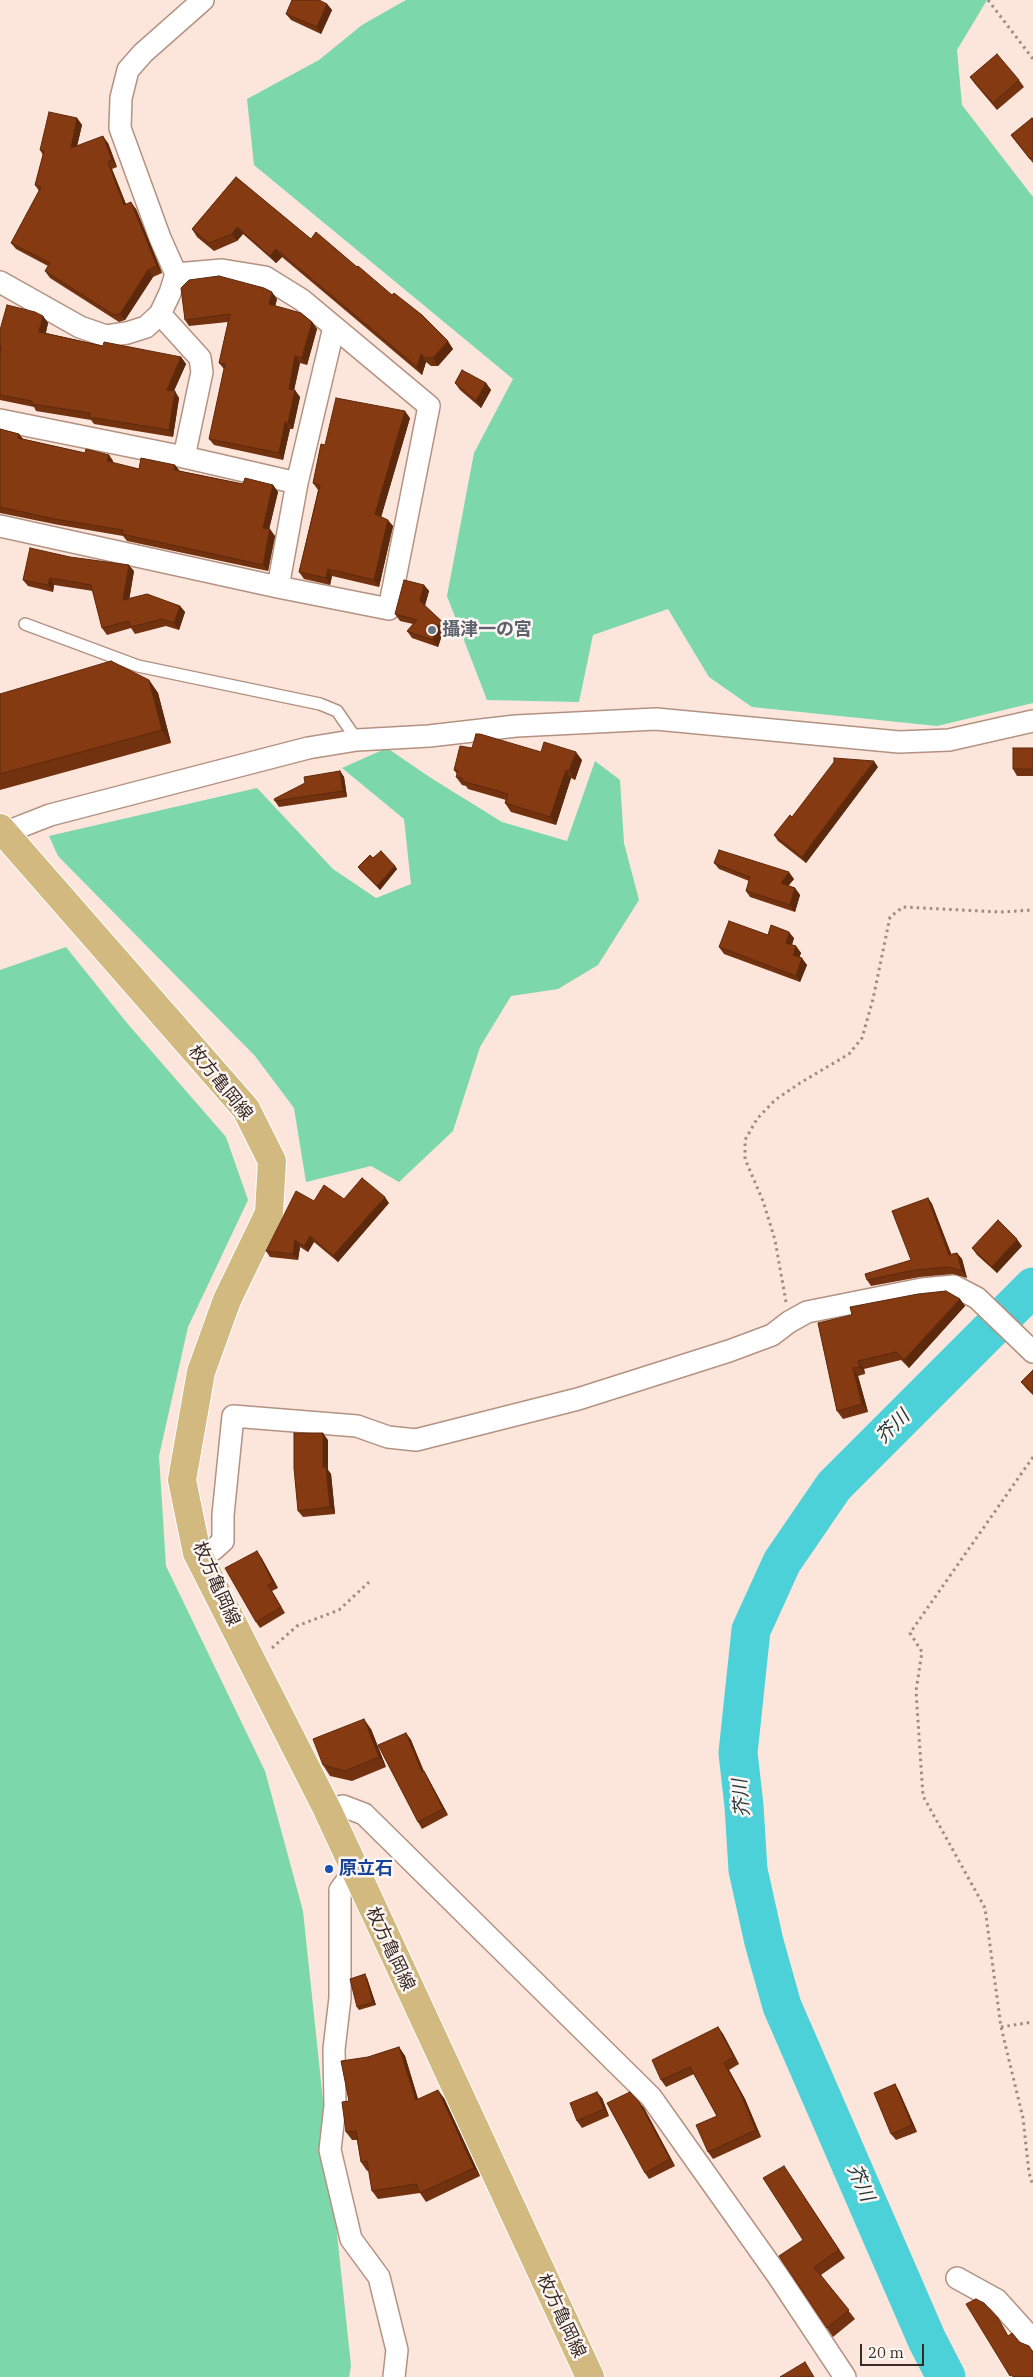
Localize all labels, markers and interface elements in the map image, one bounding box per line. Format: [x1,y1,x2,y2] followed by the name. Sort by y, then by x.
[442,619,532,641] place label: 攝津一の宮
[426,624,438,636] marker: 攝津一の宮
[183,1041,257,1125] street label: 枚方亀岡線
[872,1406,914,1448] water label: 芥川
[188,1538,244,1630] street label: 枚方亀岡線
[729,1778,755,1818] water label: 芥川
[339,1858,393,1880] place label: 原立石
[323,1863,335,1875] marker: 原立石
[361,1904,419,1994] street label: 枚方亀岡線
[842,2161,878,2205] water label: 芥川
[532,2271,590,2361] street label: 枚方亀岡線
[863,2334,927,2366] scale bar
[868,2343,904,2362] text: 20 m

